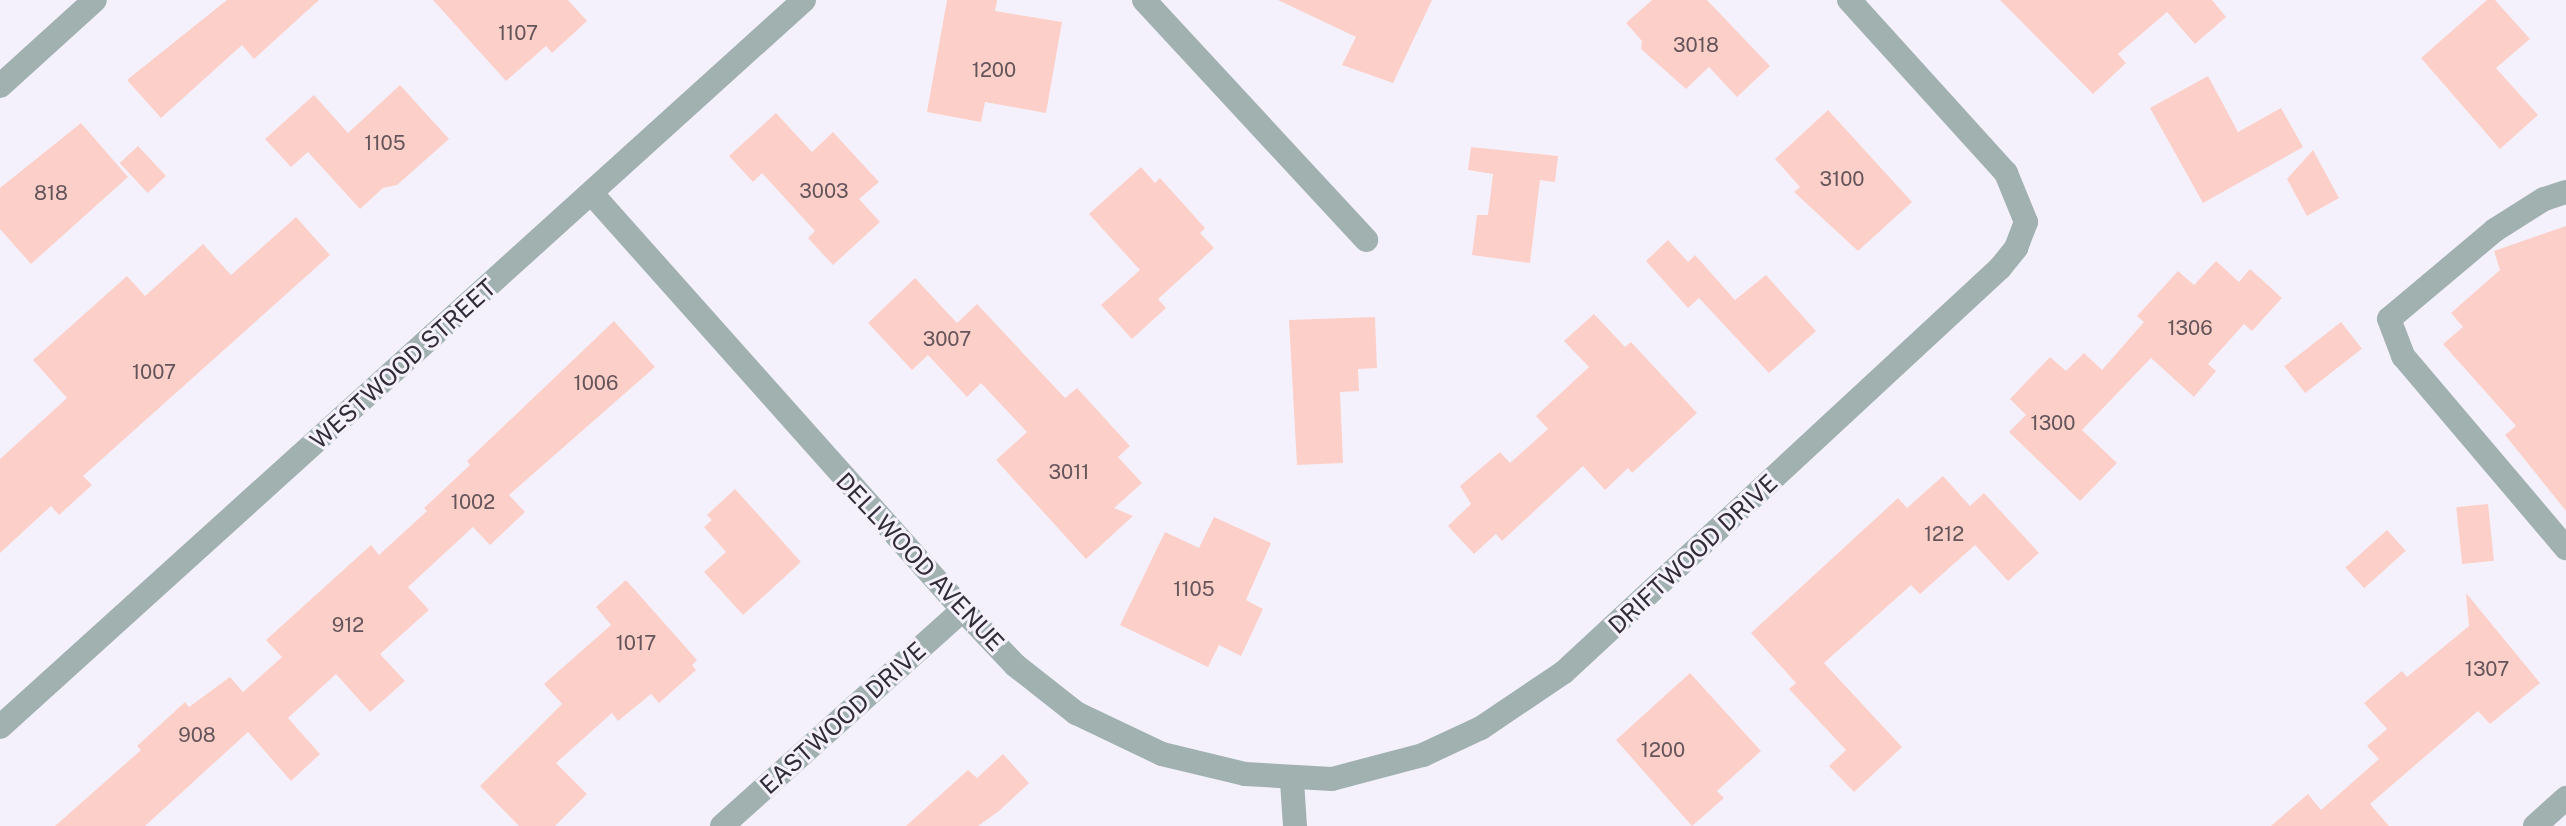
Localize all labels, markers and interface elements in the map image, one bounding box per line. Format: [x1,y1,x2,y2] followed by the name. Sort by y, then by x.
[498,21,538,45] house number: 1107
[1673,33,1719,57] house number: 3018
[972,58,1016,82] house number: 1200
[364,131,406,155] house number: 1105
[1819,167,1865,191] house number: 3100
[799,179,849,203] house number: 3003
[34,181,68,205] house number: 818
[304,273,502,455] street label: WESTWOOD STREET
[2167,316,2213,340] house number: 1306
[923,327,971,351] house number: 3007
[132,360,176,384] house number: 1007
[574,371,618,395] house number: 1006
[2031,411,2075,435] house number: 1300
[1049,460,1089,484] house number: 3011
[830,467,1010,657] street label: DELLWOOD AVENUE
[1603,468,1783,640] street label: DRIFTWOOD DRIVE
[451,490,495,514] house number: 1002
[1924,522,1964,546] house number: 1212
[1173,577,1215,601] house number: 1105
[332,613,364,637] house number: 912
[616,631,656,655] house number: 1017
[754,636,932,800] street label: EASTWOOD DRIVE
[2465,657,2509,681] house number: 1307
[178,723,216,747] house number: 908
[1641,738,1685,762] house number: 1200

